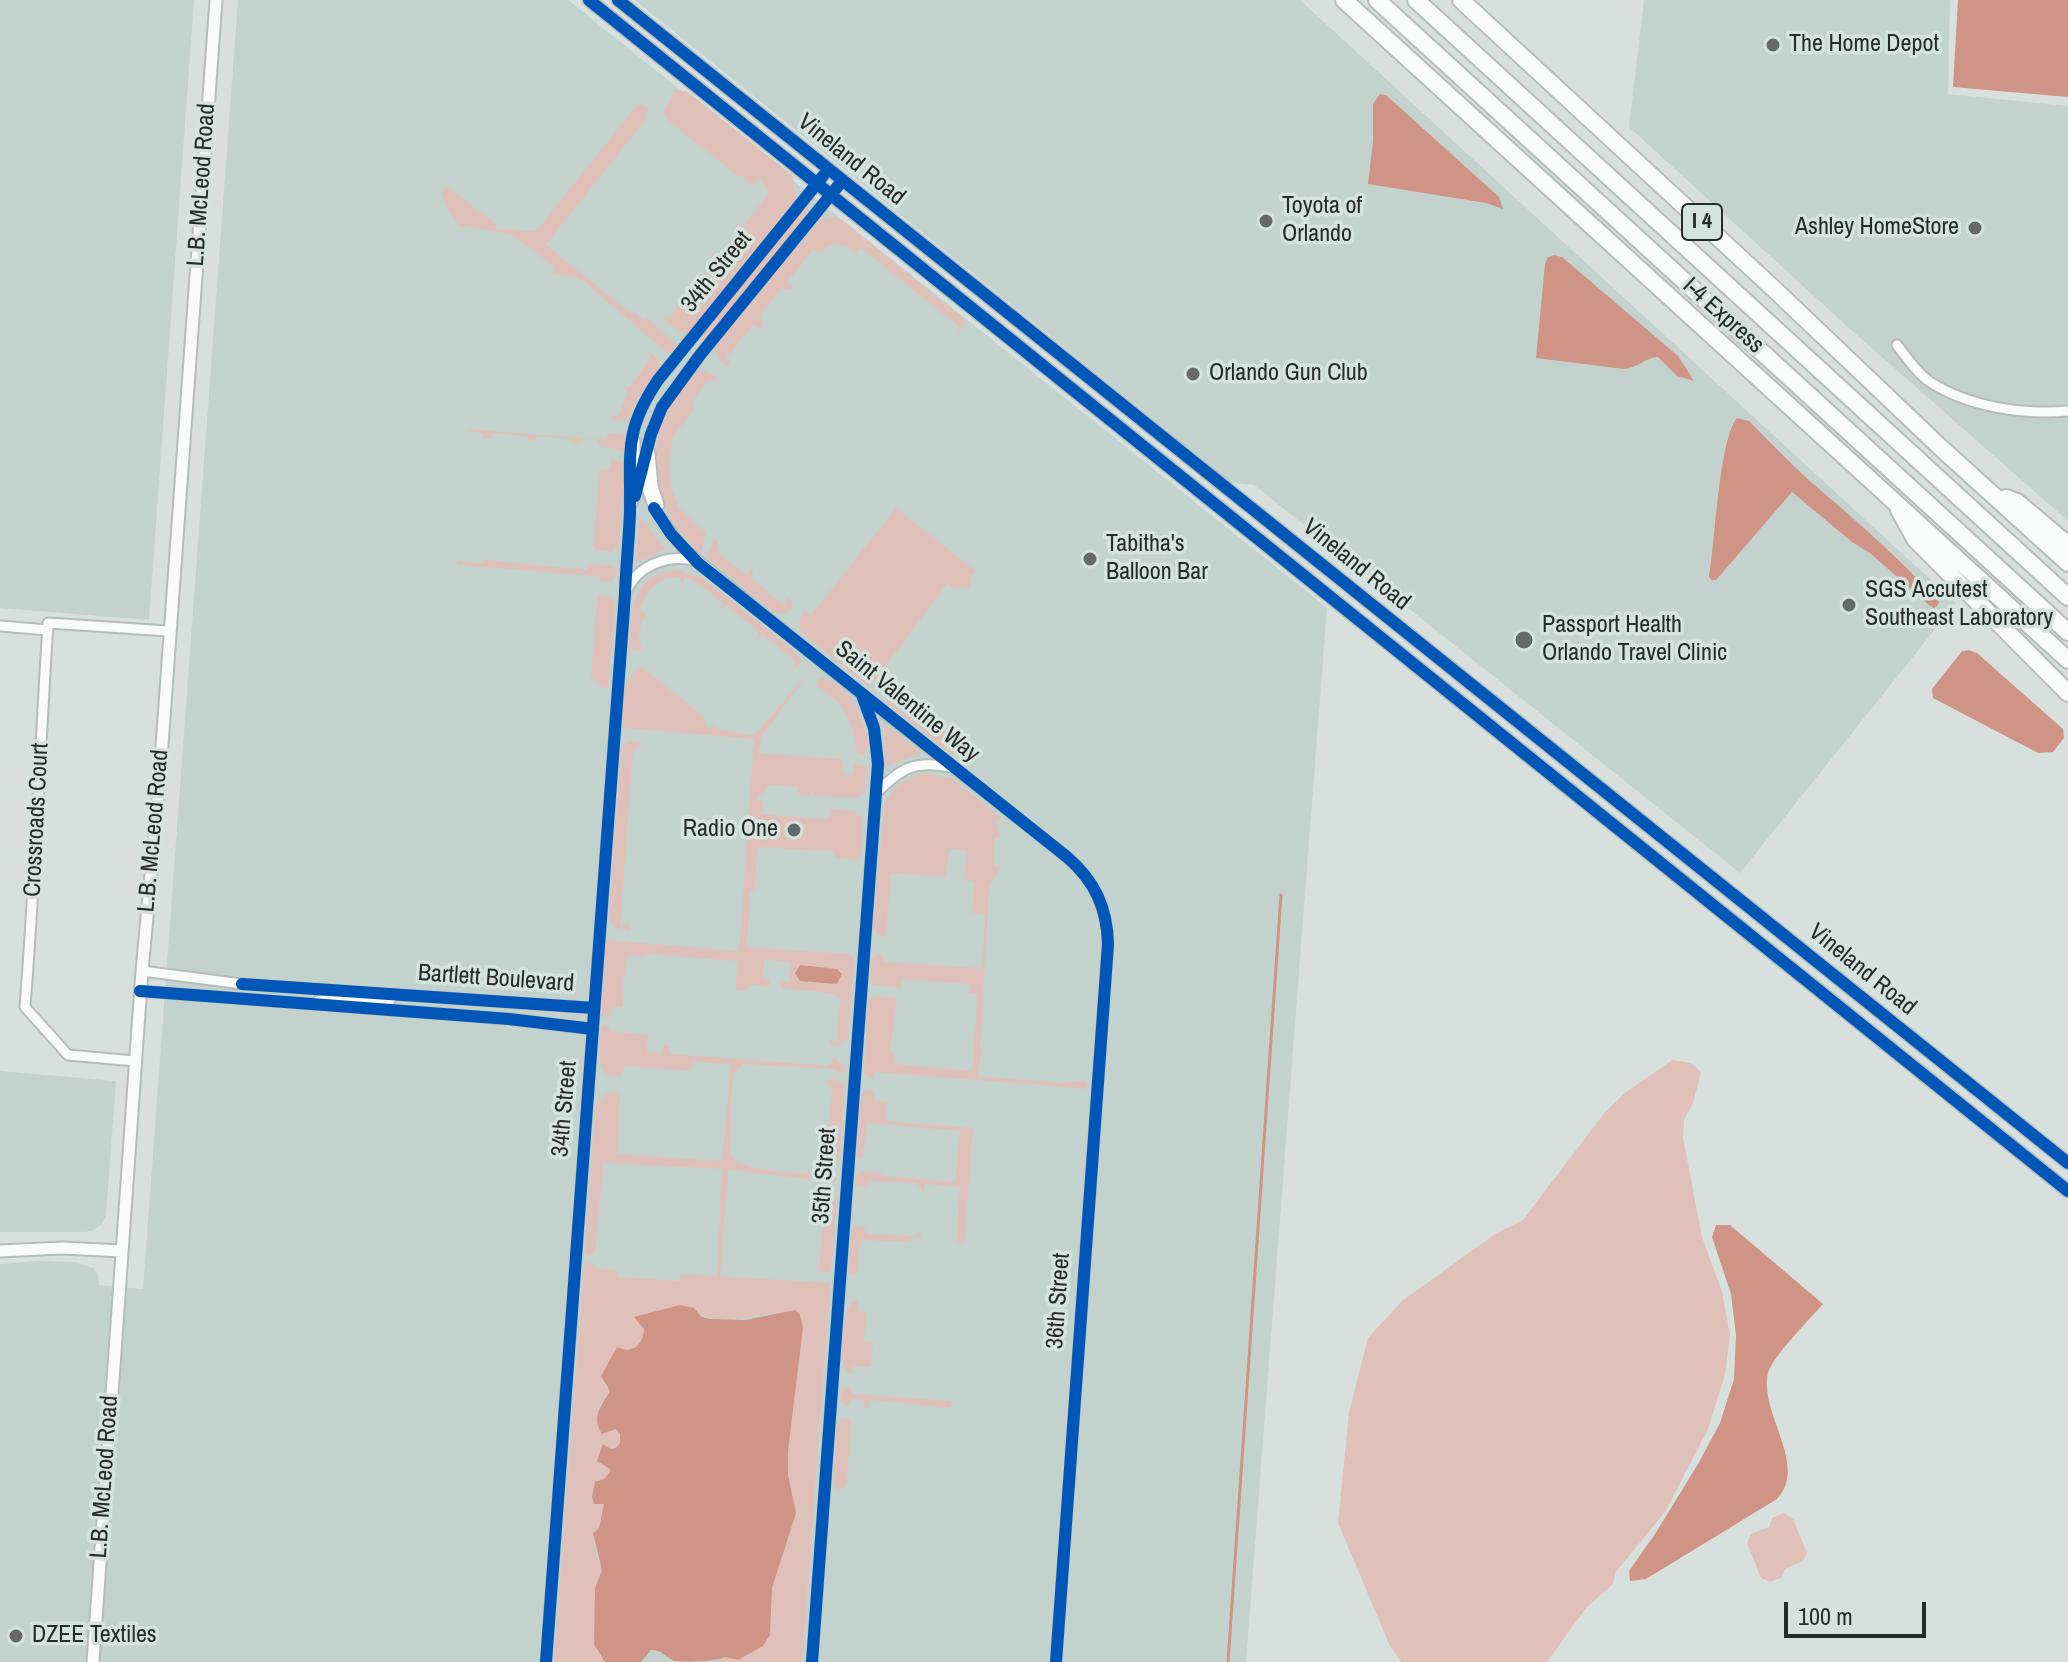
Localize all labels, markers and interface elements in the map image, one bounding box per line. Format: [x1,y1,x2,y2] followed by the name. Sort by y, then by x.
[1789,31,1939,59] place label: The Home Depot
[1764,36,1782,54] marker: The Home Depot
[182,103,222,267] street label: L.B. McLeod Road
[791,108,911,212] street label: Vineland Road
[1282,193,1362,249] place label: Toyota of Orlando
[1682,204,1722,240] road number: I 4
[1257,212,1275,230] marker: Toyota of Orlando
[1795,214,1959,242] place label: Ashley HomeStore
[1966,219,1984,237] marker: Ashley HomeStore
[676,226,758,318] street label: 34th Street
[1676,272,1770,360] street label: I-4 Express
[1209,360,1368,388] place label: Orlando Gun Club
[1184,365,1202,383] marker: Orlando Gun Club
[1296,513,1416,617] street label: Vineland Road
[1106,531,1208,587] place label: Tabitha's Balloon Bar
[1081,550,1099,568] marker: Tabitha's Balloon Bar
[1865,577,2053,633] place label: SGS Accutest Southeast Laboratory
[1840,596,1858,614] marker: SGS Accutest Southeast Laboratory
[1542,612,1727,668] place label: Passport Health Orlando Travel Clinic
[1513,629,1535,651] marker: Passport Health Orlando Travel Clinic
[829,635,985,769] street label: Saint Valentine Way
[19,742,55,898] street label: Crossroads Court
[133,749,175,913] street label: L.B. McLeod Road
[683,816,778,844] place label: Radio One
[785,821,803,839] marker: Radio One
[1802,918,1922,1022] street label: Vineland Road
[417,959,575,999] street label: Bartlett Boulevard
[546,1060,584,1158] street label: 34th Street
[807,1127,843,1225] street label: 35th Street
[1041,1252,1077,1350] street label: 36th Street
[85,1395,125,1559] street label: L.B. McLeod Road
[1788,1586,1930,1636] scale bar
[1798,1600,1853,1632] text: 100 m
[32,1622,157,1650] place label: DZEE Textiles
[7,1627,25,1645] marker: DZEE Textiles

